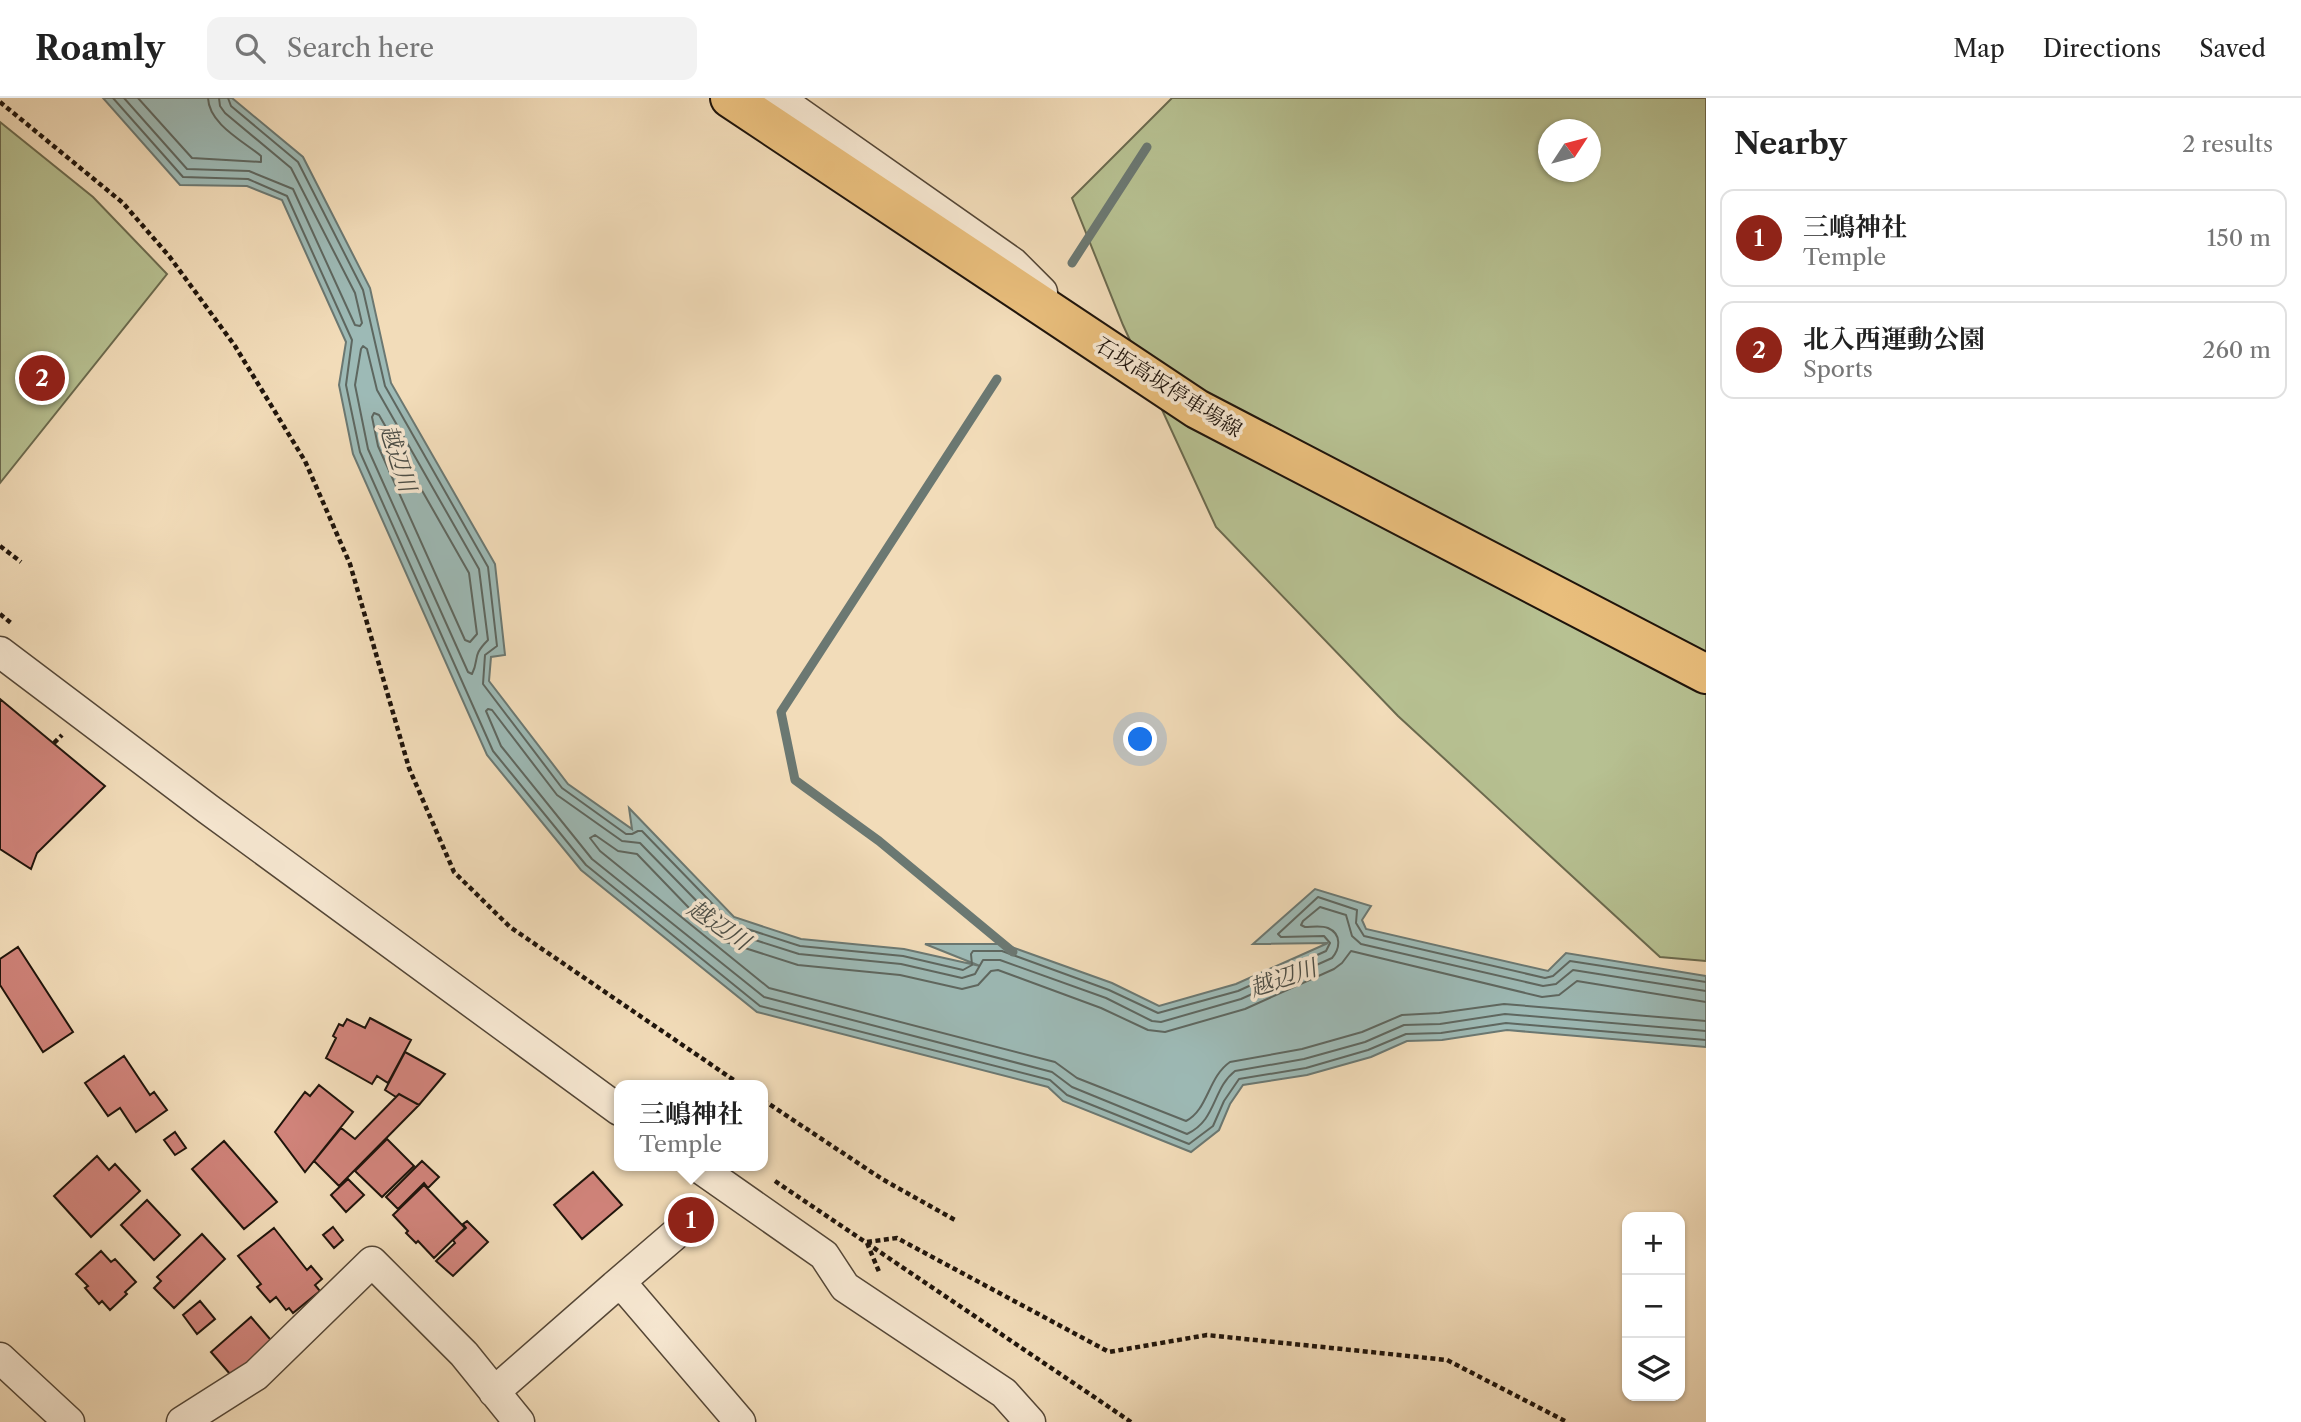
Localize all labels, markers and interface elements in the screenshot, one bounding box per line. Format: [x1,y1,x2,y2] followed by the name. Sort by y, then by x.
[207,17,697,80] search box
[35,28,165,69] text: Roamly
[231,29,269,67] icon: search
[287,32,434,64] text: Search here
[1953,34,2005,63] text: Map
[2043,34,2161,63] text: Directions
[2199,34,2266,63] text: Saved
[1538,119,1601,182] north arrow
[1734,125,1847,162] text: Nearby
[2182,130,2273,158] text: 2 results
[1803,211,1907,243] text: 三嶋神社
[1754,224,1764,252] text: 1
[2207,224,2271,252] text: 150 m
[1803,243,1886,271] text: Temple
[1803,323,1985,355] text: 北入西運動公園
[1091,332,1247,442] street label: 石坂高坂停車場線
[1752,336,1766,364] text: 2
[2202,336,2271,364] text: 260 m
[19,352,65,404] pin: 2
[1803,355,1873,383] text: Sports
[374,421,423,498] water label: 越辺川
[1123,722,1157,756] your location
[683,894,758,958] water label: 越辺川
[1246,953,1323,1002] water label: 越辺川
[614,1080,768,1171] popup
[639,1098,743,1130] text: 三嶋神社
[639,1130,722,1158] text: Temple
[668,1194,714,1246] pin: 1
[1622,1212,1685,1401] map controls
[1622,1212,1685,1275] button: +
[1622,1275,1685,1338] button: −
[1622,1338,1685,1401] button: layers

